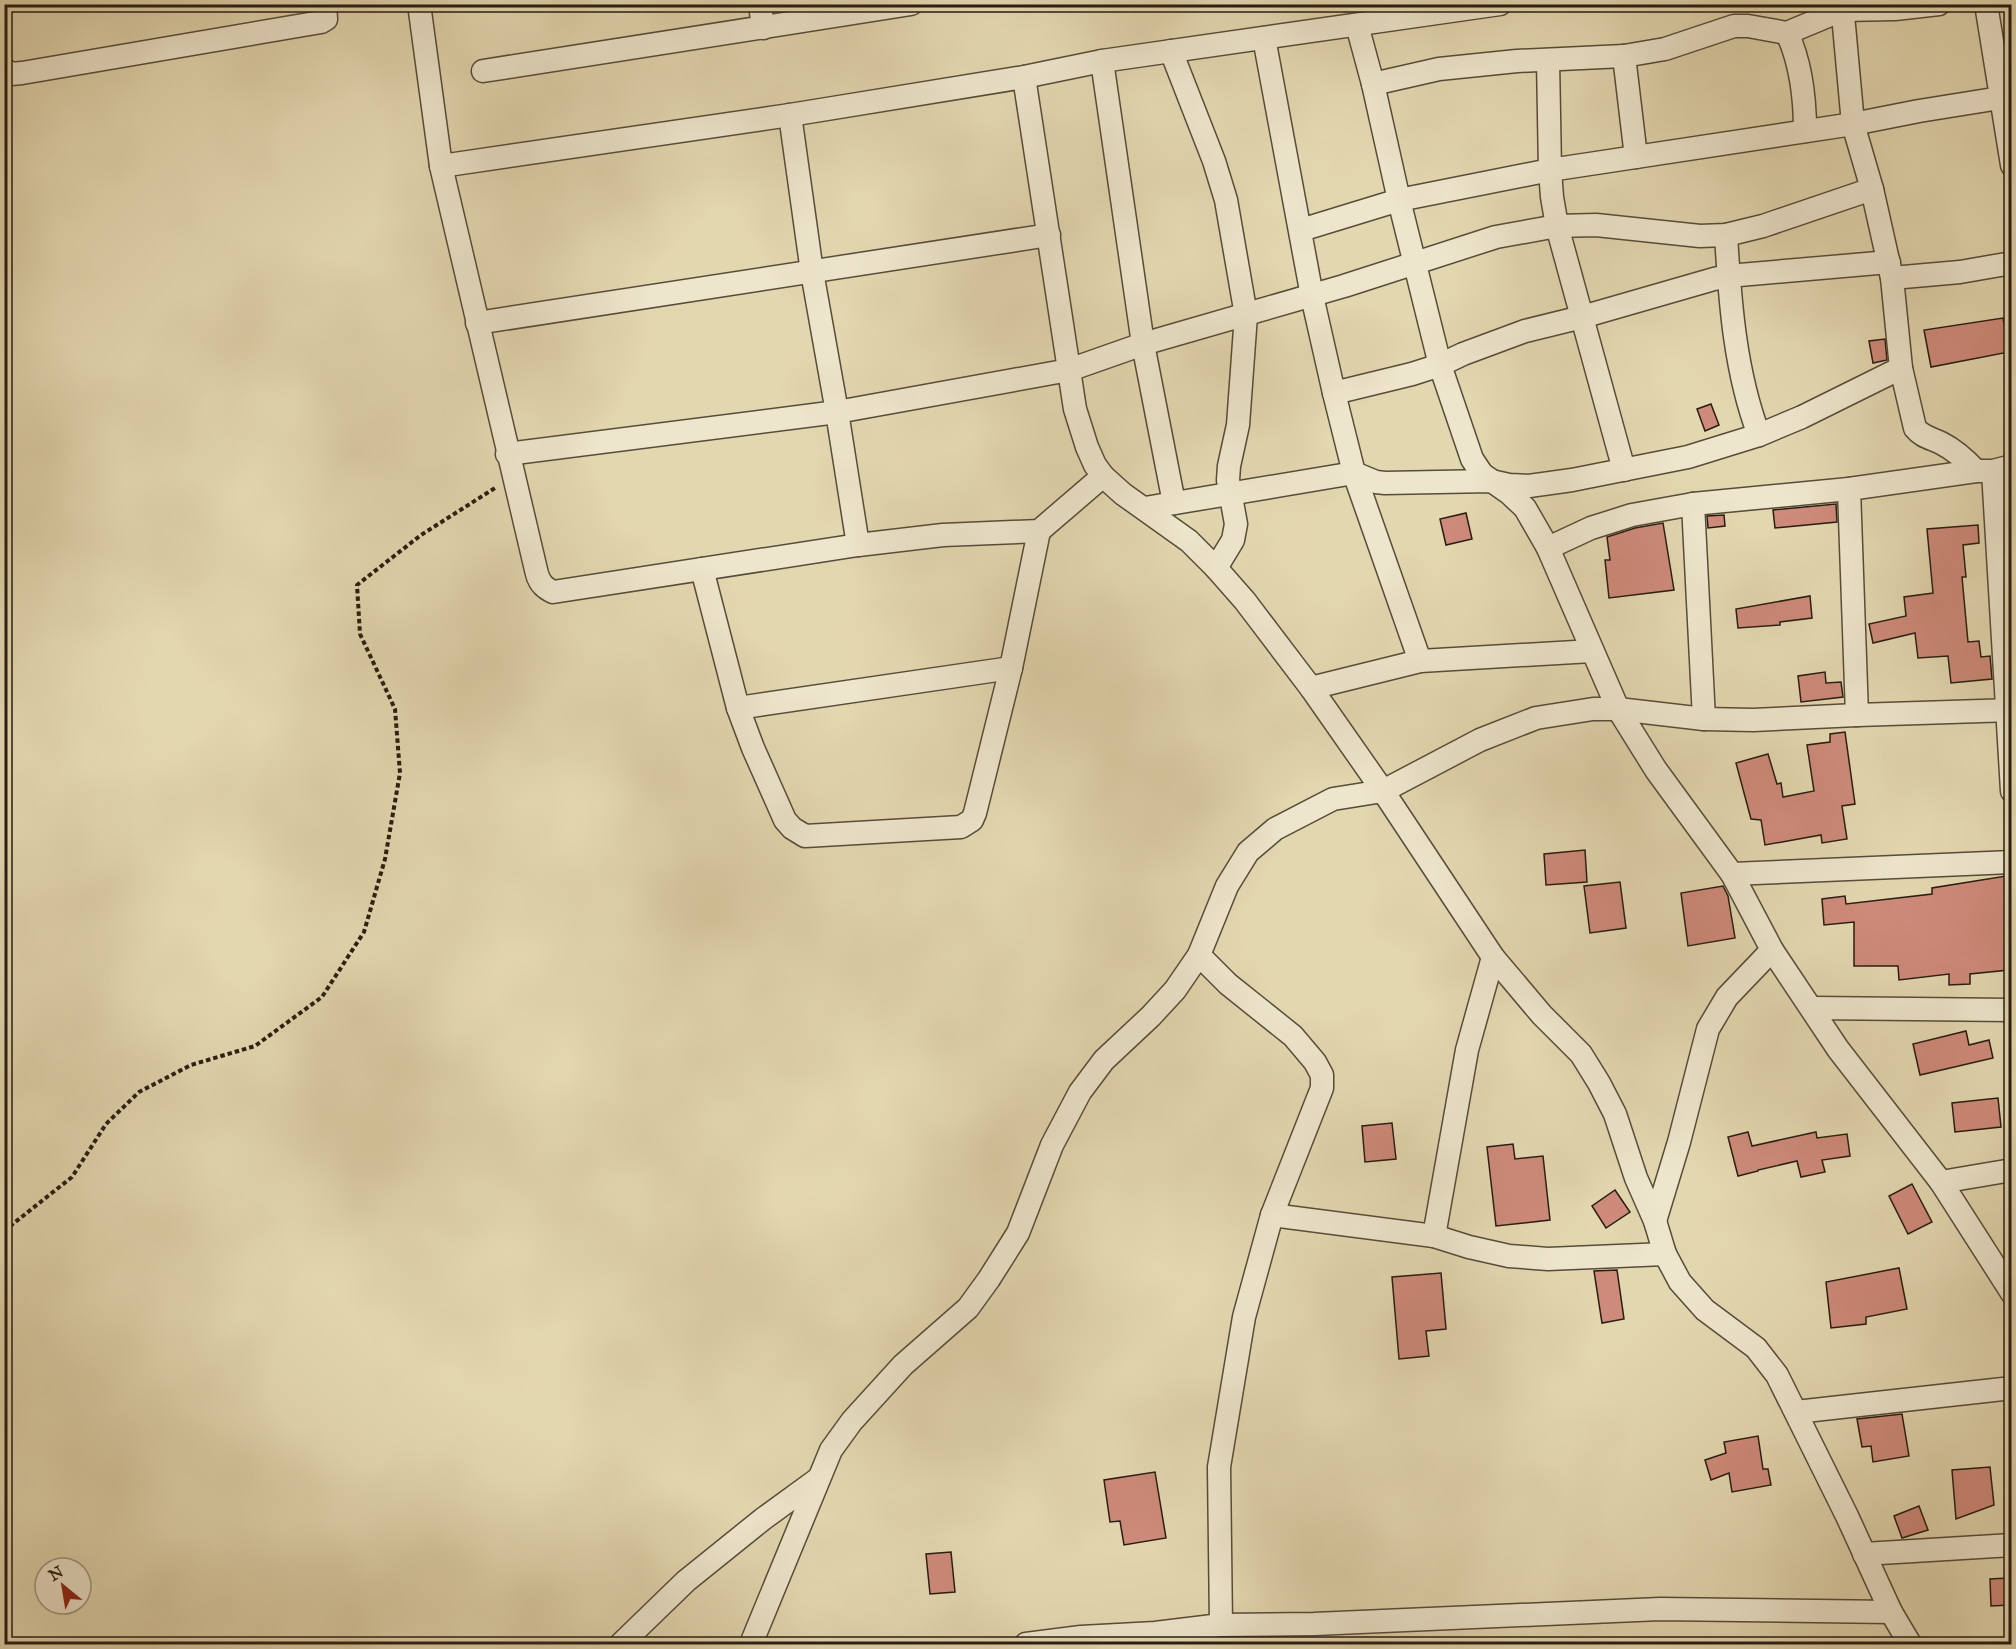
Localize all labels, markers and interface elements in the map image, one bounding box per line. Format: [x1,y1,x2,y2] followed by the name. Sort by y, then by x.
[33,1556,93,1616] north arrow
[45,1562,67,1585] text: N

